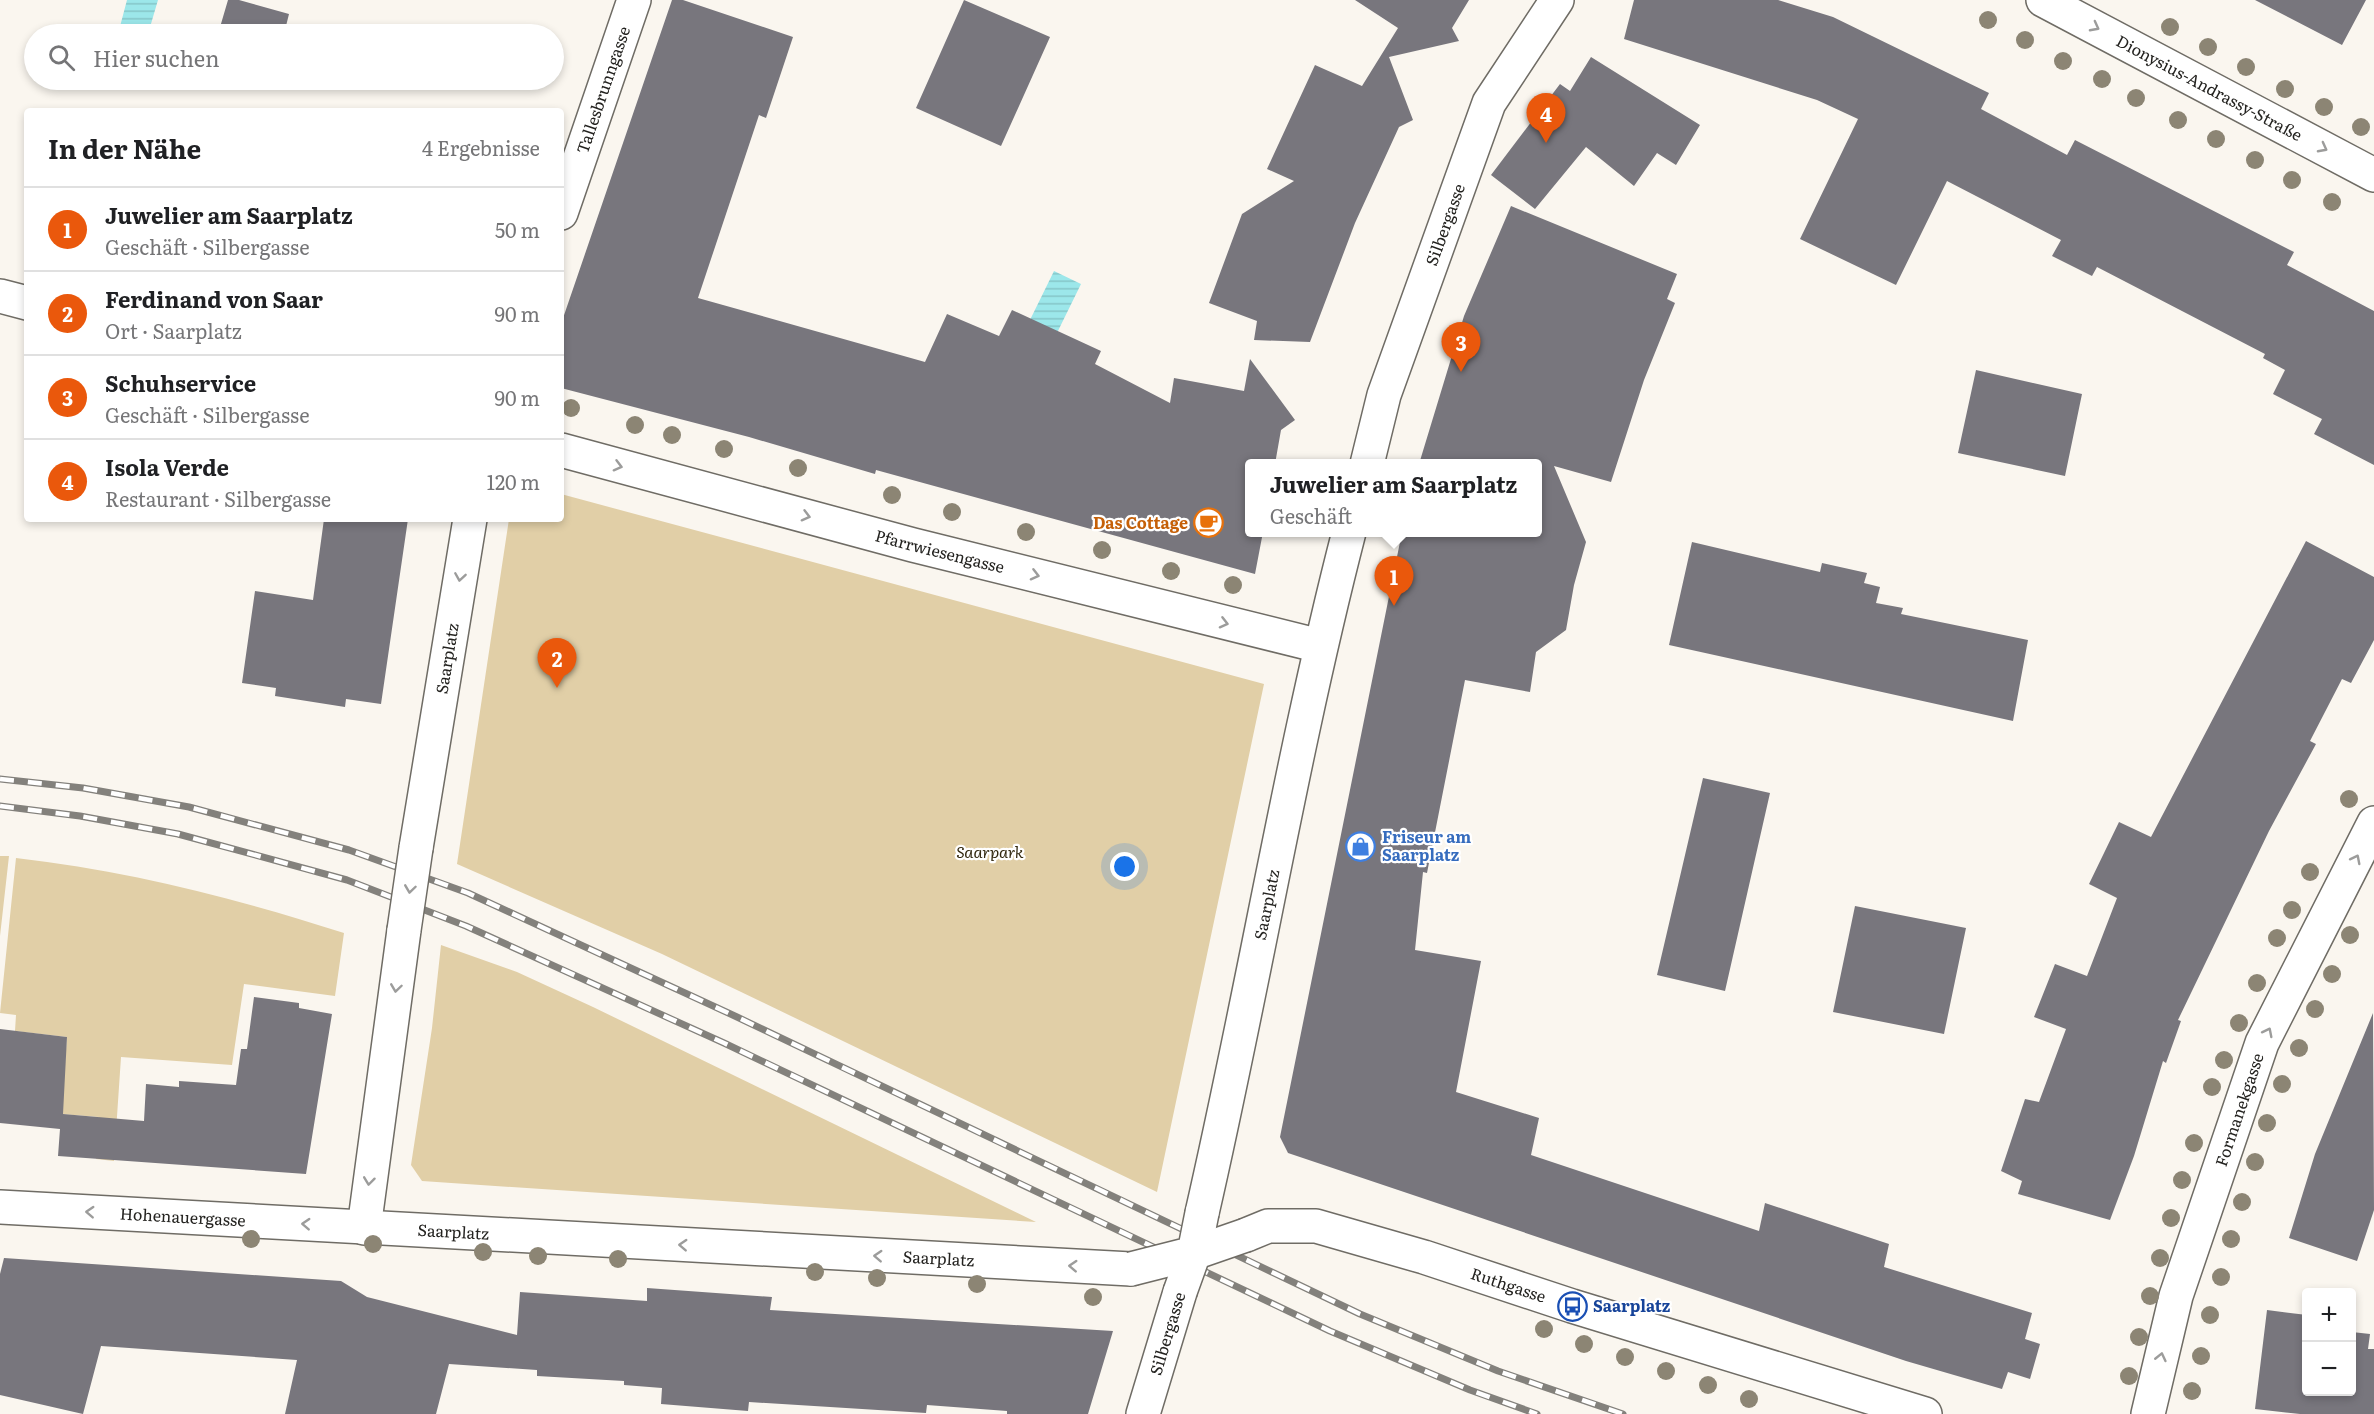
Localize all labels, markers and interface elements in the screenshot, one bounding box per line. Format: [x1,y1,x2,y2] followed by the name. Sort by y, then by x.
[2089,20,2099,31] one-way arrow
[569,23,635,157] street label: Tallesbrunngasse
[24,24,564,90] search box
[2112,28,2307,146] street label: Dionysius-Andrassy-Straße
[45,41,78,74] icon: search
[93,41,220,74] text: Hier suchen
[1526,94,1566,143] pin: 4
[48,128,201,167] text: In der Nähe
[422,132,540,162] text: 4 Ergebnisse
[2317,141,2327,152] one-way arrow
[1418,180,1470,269] street label: Silbergasse
[105,198,353,231] text: Juwelier am Saarplatz
[63,214,72,244] text: 1
[495,214,540,244] text: 50 m
[105,231,310,261] text: Geschäft · Silbergasse
[105,282,323,315] text: Ferdinand von Saar
[62,298,73,328] text: 2
[495,298,540,328] text: 90 m
[105,315,242,345] text: Ort · Saarplatz
[1442,322,1480,372] pin: 3
[105,366,256,399] text: Schuhservice
[62,382,73,412] text: 3
[495,382,540,412] text: 90 m
[105,399,310,429] text: Geschäft · Silbergasse
[105,450,229,483] text: Isola Verde
[612,458,622,471] one-way arrow
[1245,459,1542,537] popup
[61,466,74,496] text: 4
[487,466,540,496] text: 120 m
[1270,467,1517,500] text: Juwelier am Saarplatz
[105,483,331,513] text: Restaurant · Silbergasse
[1270,500,1352,530] text: Geschäft
[1193,507,1225,539] cafe icon: Das Cottage
[800,509,811,521] one-way arrow
[1093,510,1188,534] place label: Das Cottage
[873,522,1007,578] street label: Pfarrwiesengasse
[1374,556,1414,606] pin: 1
[1030,568,1040,581] one-way arrow
[454,571,467,581] one-way arrow
[1219,616,1229,629] one-way arrow
[428,621,464,696] street label: Saarplatz
[538,638,576,688] pin: 2
[1382,824,1471,866] place label: Friseur am Saarplatz
[1345,830,1377,862] shop icon: Friseur am Saarplatz
[956,839,1024,863] park label: Saarpark
[1110,852,1139,881] your location
[2349,854,2360,865] one-way arrow
[1247,867,1285,942] street label: Saarplatz
[404,884,416,894] one-way arrow
[390,984,402,993] one-way arrow
[2261,1028,2272,1039] one-way arrow
[2208,1050,2269,1169] street label: Formanekgasse
[363,1177,376,1186] one-way arrow
[119,1201,246,1231] street label: Hohenauergasse
[86,1206,95,1219] one-way arrow
[417,1217,490,1245] street label: Saarplatz
[301,1218,310,1231] one-way arrow
[679,1239,688,1252] one-way arrow
[902,1244,975,1271] street label: Saarplatz
[873,1249,882,1262] one-way arrow
[1068,1260,1077,1273] one-way arrow
[1468,1260,1549,1308] street label: Ruthgasse
[2302,1288,2356,1396] map controls
[2302,1288,2356,1342] button: +
[1142,1289,1190,1378] street label: Silbergasse
[1556,1290,1588,1322] bus stop icon: Saarplatz
[1593,1293,1671,1317] place label: Saarplatz
[2302,1342,2356,1396] button: −
[2154,1352,2167,1362] one-way arrow

